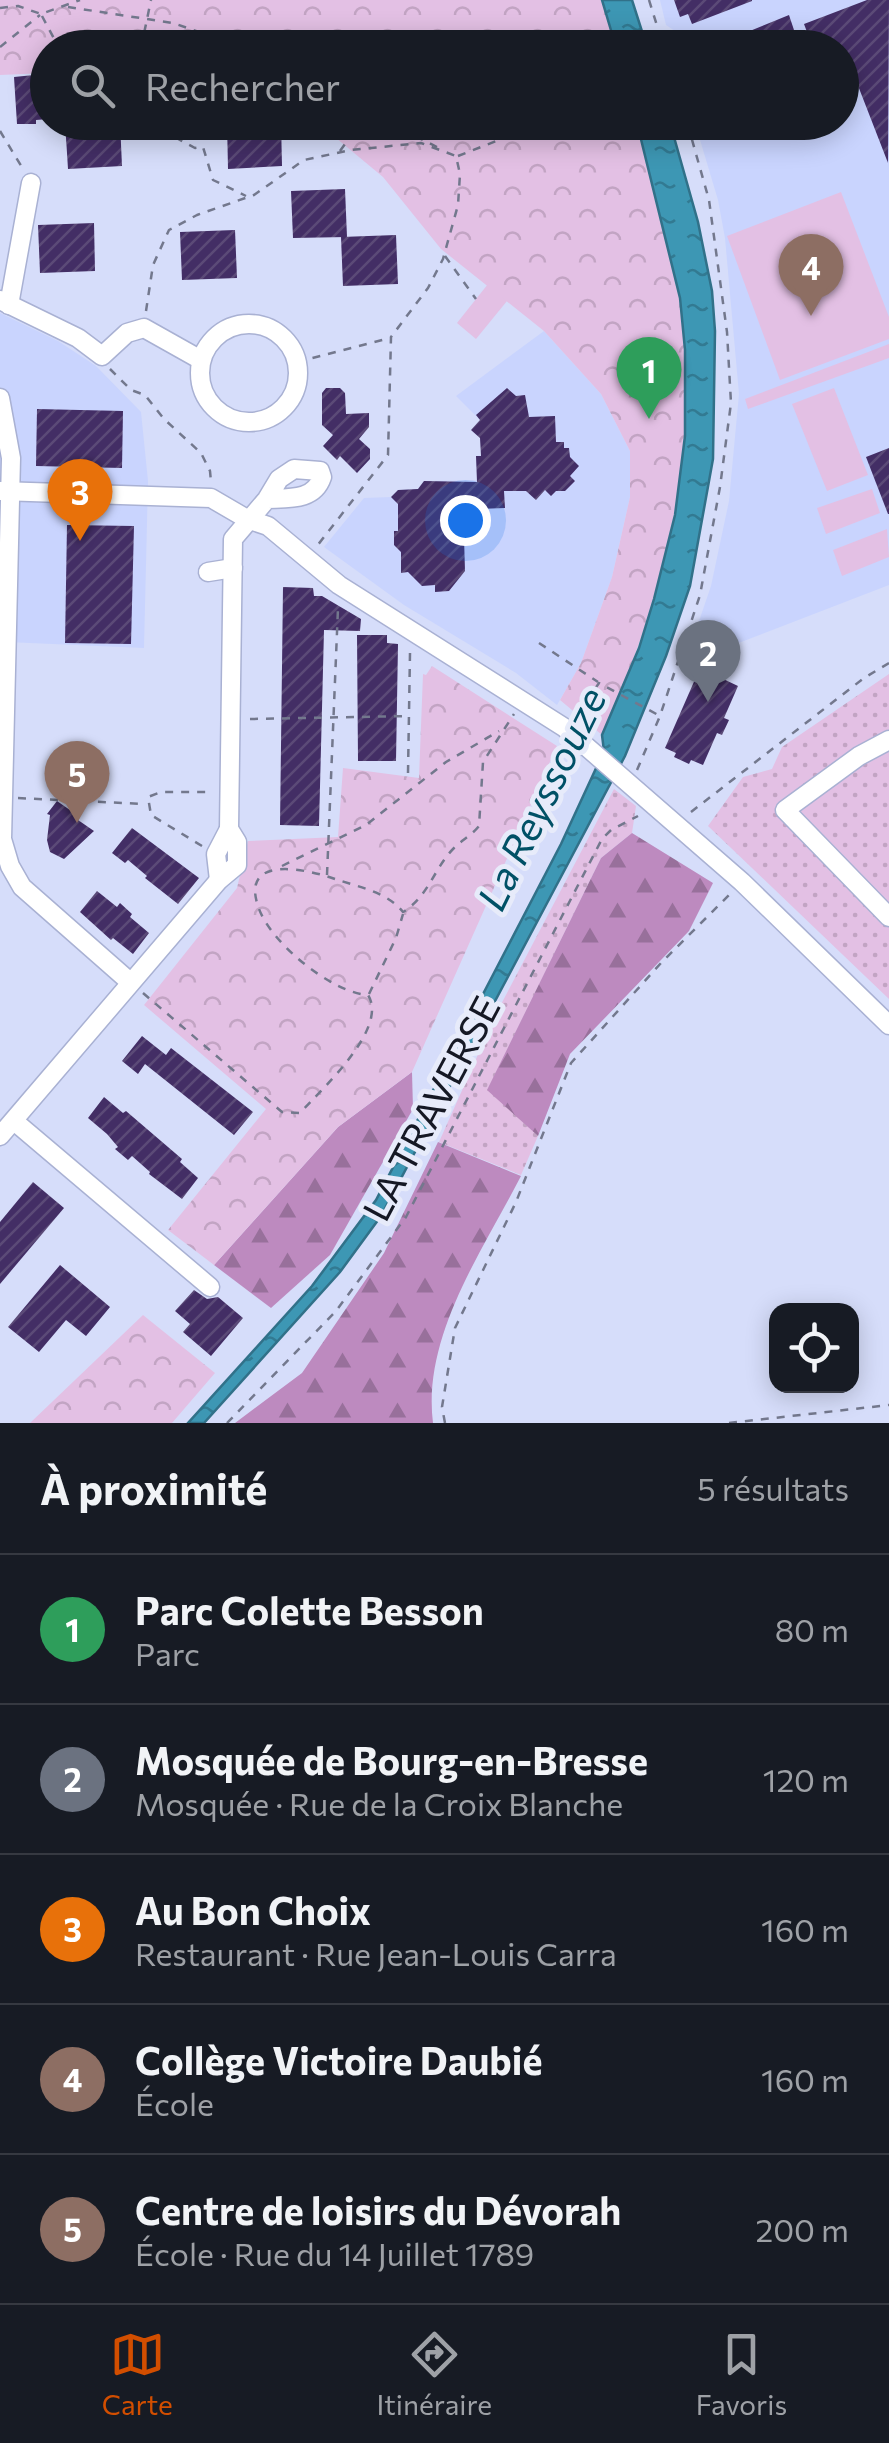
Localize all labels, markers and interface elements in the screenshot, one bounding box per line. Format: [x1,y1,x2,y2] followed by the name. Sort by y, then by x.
[30,30,859,140] search box
[65,58,120,113] icon: search
[145,62,340,109] text: Rechercher
[778,234,844,316] pin: 4
[616,336,682,419] pin: 1
[48,458,112,541] pin: 3
[440,495,491,546] your location
[676,620,740,702] pin: 2
[465,679,615,917] water label: La Reyssouze
[44,740,110,823] pin: 5
[351,988,509,1228] street label: LA TRAVERSE
[769,1303,859,1393] map controls
[769,1303,859,1393] button: locate
[40,1462,267,1514] text: À proximité
[697,1468,849,1508] text: 5 résultats
[135,1586,484,1633] text: Parc Colette Besson
[65,1609,80,1649] text: 1
[775,1609,849,1649] text: 80 m
[135,1633,200,1673] text: Parc
[135,1736,648,1783] text: Mosquée de Bourg-en-Bresse
[63,1759,82,1799] text: 2
[763,1759,849,1799] text: 120 m
[135,1783,623,1823] text: Mosquée · Rue de la Croix Blanche
[135,1886,371,1933] text: Au Bon Choix
[63,1909,82,1949] text: 3
[761,1909,849,1949] text: 160 m
[135,1933,617,1973] text: Restaurant · Rue Jean-Louis Carra
[135,2036,542,2083] text: Collège Victoire Daubié
[63,2059,82,2099] text: 4
[761,2059,849,2099] text: 160 m
[135,2083,214,2123] text: École
[135,2186,621,2233] text: Centre de loisirs du Dévorah
[63,2209,82,2249] text: 5
[756,2209,849,2249] text: 200 m
[135,2233,534,2273] text: École · Rue du 14 Juillet 1789
[102,2327,173,2421] tab: Carte
[376,2327,492,2421] tab: Itinéraire
[696,2327,787,2421] tab: Favoris

